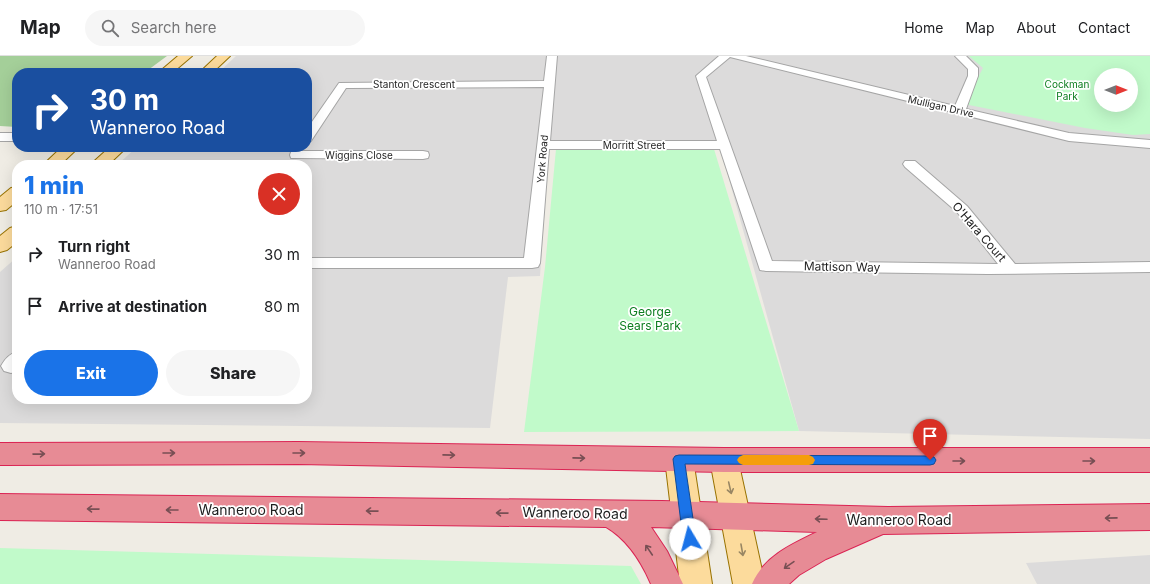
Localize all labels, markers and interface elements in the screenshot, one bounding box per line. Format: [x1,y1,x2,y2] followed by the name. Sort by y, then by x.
[85,10,365,46] search box
[20,16,61,39] text: Map
[99,17,121,39] icon: search
[131,18,216,37] text: Search here
[904,19,943,36] text: Home
[965,19,995,36] text: Map
[1017,19,1056,36] text: About
[1078,19,1130,36] text: Contact
[1094,68,1138,112] north arrow
[1094,68,1138,112] map controls
[373,78,456,90] street label: Stanton Crescent
[1045,78,1089,102] park label: Cockman Park
[90,83,159,117] text: 30 m
[24,84,76,136] icon: right
[907,93,975,119] street label: Mulligan Drive
[90,117,225,138] text: Wanneroo Road
[534,134,550,184] street label: York Road
[603,139,666,151] street label: Morritt Street
[325,149,393,161] street label: Wiggins Close
[24,171,84,200] text: 1 min
[258,173,300,215] button: close
[949,199,1010,265] street label: O'Hara Court
[24,201,98,217] text: 110 m · 17:51
[58,237,130,256] text: Turn right
[24,243,46,265] icon: right
[264,245,300,264] text: 30 m
[58,256,156,272] text: Wanneroo Road
[804,258,881,275] street label: Mattison Way
[24,295,46,317] icon: arrive
[58,297,207,316] text: Arrive at destination
[264,297,300,316] text: 80 m
[619,304,681,333] park label: George Sears Park
[24,350,158,396] button: Exit
[166,350,300,396] button: Share
[913,419,947,460] pin
[919,425,941,447] icon: arrive
[162,449,175,457] one-way arrow
[292,449,305,457] one-way arrow
[32,450,45,458] one-way arrow
[442,451,455,459] one-way arrow
[572,454,585,462] one-way arrow
[952,457,965,465] one-way arrow
[1082,457,1095,465] one-way arrow
[726,481,734,494] one-way arrow
[198,501,304,518] street label: Wanneroo Road
[522,503,628,522] street label: Wanneroo Road
[87,505,100,513] one-way arrow
[166,506,179,514] one-way arrow
[366,507,379,515] one-way arrow
[496,509,509,517] one-way arrow
[846,511,952,528] street label: Wanneroo Road
[1105,514,1118,522] one-way arrow
[815,515,828,523] one-way arrow
[669,518,711,560] position arrow
[738,543,746,556] one-way arrow
[645,544,653,555] one-way arrow
[784,561,795,569] one-way arrow

